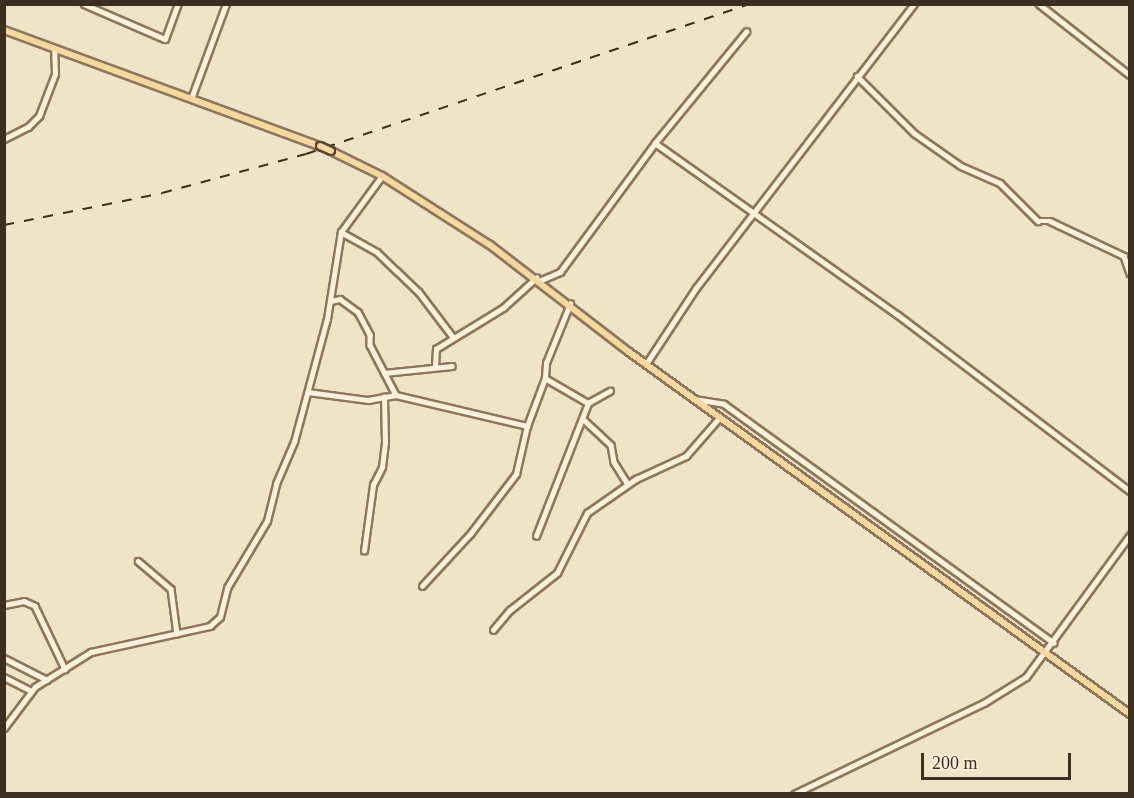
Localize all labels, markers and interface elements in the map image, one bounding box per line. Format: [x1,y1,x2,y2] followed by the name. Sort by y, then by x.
[924,741,1074,779] scale bar
[932,753,978,773] text: 200 m

